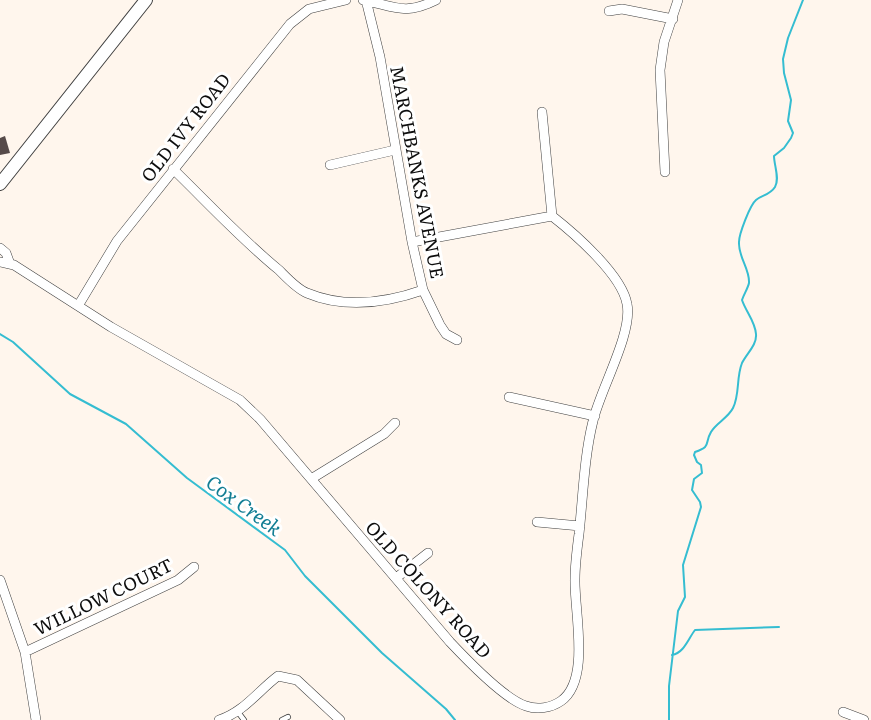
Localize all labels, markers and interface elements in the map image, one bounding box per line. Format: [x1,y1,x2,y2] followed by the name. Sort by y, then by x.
[384,63,452,281] street label: MARCHBANKS AVENUE
[134,67,236,187] street label: OLD IVY ROAD
[201,466,289,542] water label: Cox Creek
[360,514,498,664] street label: OLD COLONY ROAD
[29,551,177,641] street label: WILLOW COURT

